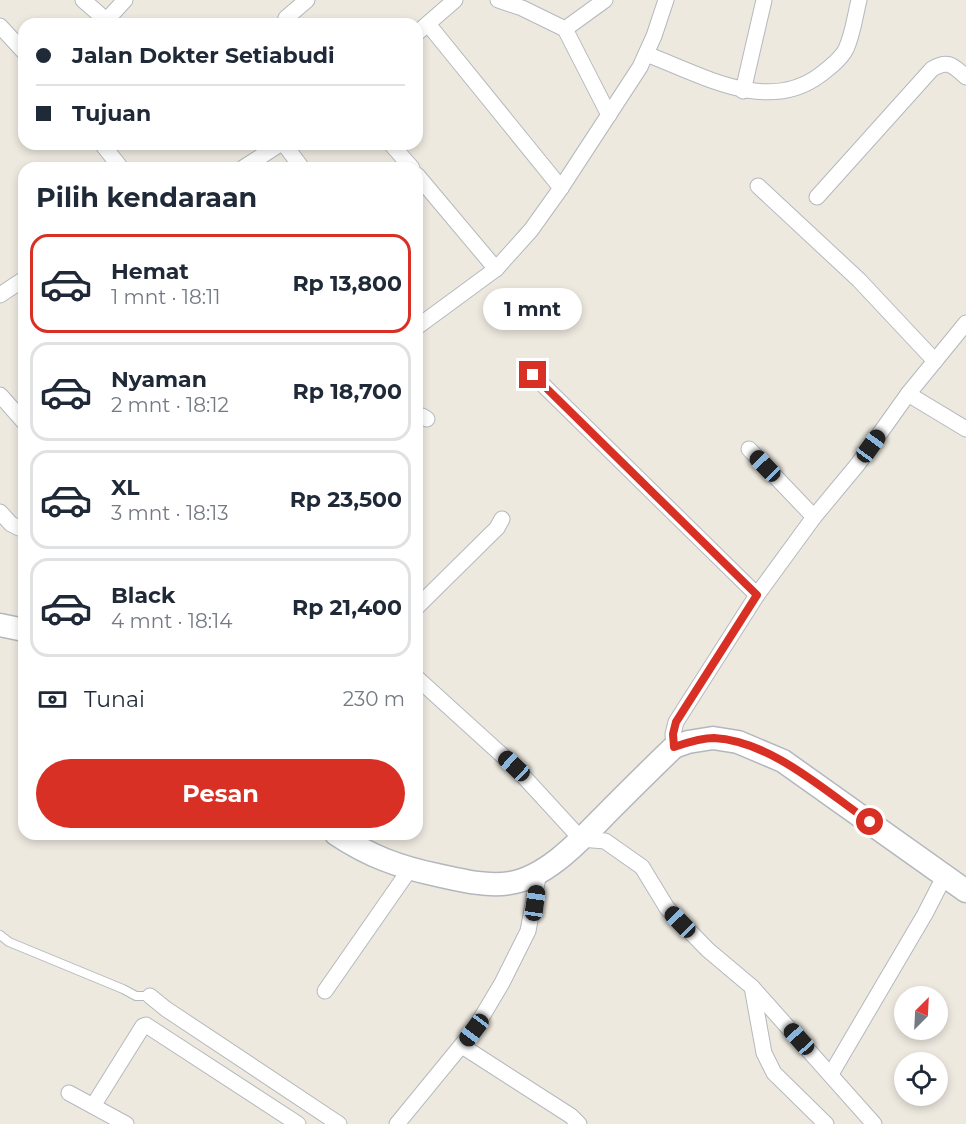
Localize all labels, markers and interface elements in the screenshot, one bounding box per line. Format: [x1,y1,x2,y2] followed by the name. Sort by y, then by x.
[72,42,335,69] text: Jalan Dokter Setiabudi
[72,100,151,127] text: Tujuan
[36,181,257,214] text: Pilih kendaraan
[39,257,93,311] icon: car
[111,258,189,285] text: Hemat
[292,270,402,297] text: Rp 13,800
[111,285,221,309] text: 1 mnt · 18:11
[484,288,582,330] callout: 1 mnt
[504,297,561,321] text: 1 mnt
[519,361,546,388] route end
[39,365,93,419] icon: car
[111,366,207,393] text: Nyaman
[293,378,402,405] text: Rp 18,700
[111,393,229,417] text: 2 mnt · 18:12
[853,426,889,466] car
[746,447,784,485] car
[39,473,93,527] icon: car
[111,474,140,501] text: XL
[290,486,402,513] text: Rp 23,500
[111,501,229,525] text: 3 mnt · 18:13
[39,581,93,635] icon: car
[111,582,175,609] text: Black
[292,594,402,621] text: Rp 21,400
[111,609,233,633] text: 4 mnt · 18:14
[36,683,69,716] icon: cash
[84,686,145,713] text: Tunai
[343,687,405,711] text: 230 m
[495,747,533,785] car
[36,759,405,828] button: Pesan
[856,808,883,835] route start
[524,884,546,922] car
[661,903,699,941] car
[894,986,948,1040] north arrow
[894,986,948,1106] map controls
[456,1010,492,1050] car
[780,1020,818,1058] car
[894,1052,948,1106] button: locate

